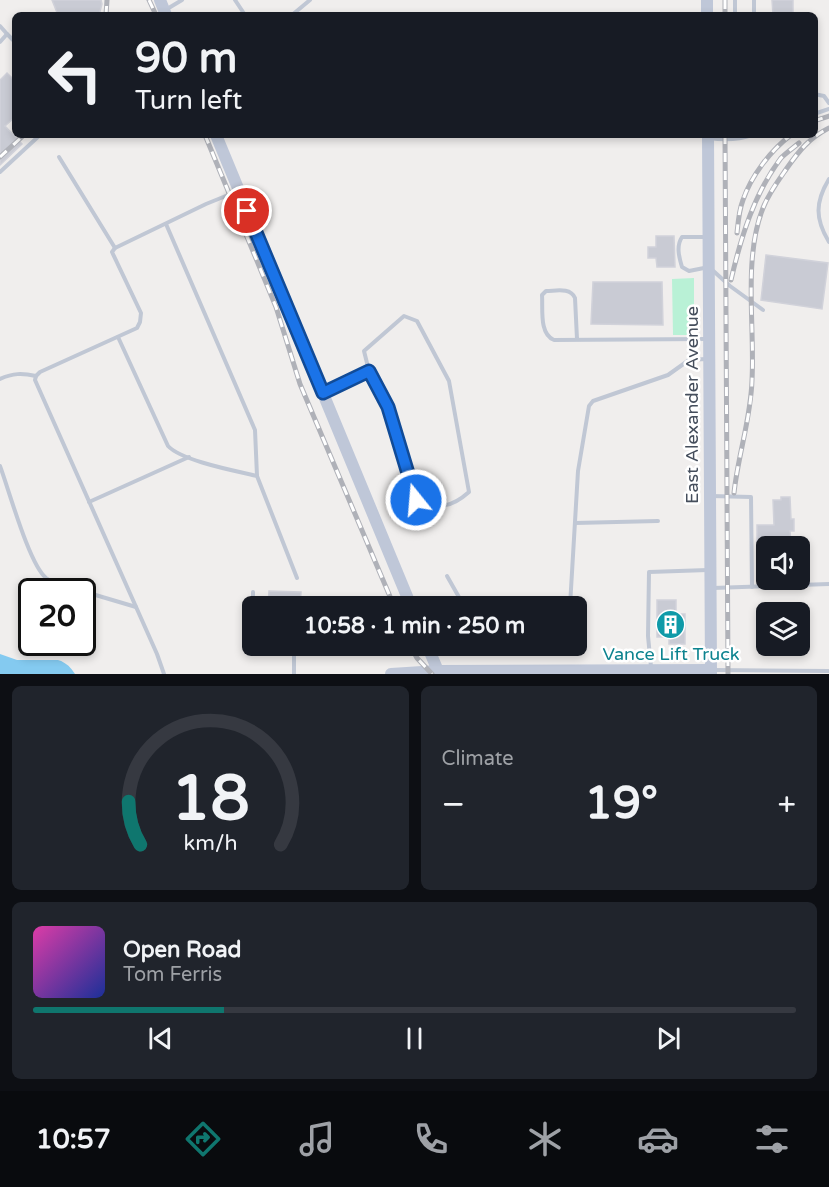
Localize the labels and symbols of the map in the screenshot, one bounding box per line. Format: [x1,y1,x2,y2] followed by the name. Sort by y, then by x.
[221,185,272,236] pin
[681,306,703,504] street label: East Alexander Avenue
[384,468,448,532] position arrow
[18,578,96,656] speed limit sign: 20
[655,609,687,641] building icon: Vance Lift Truck
[602,643,740,665] place label: Vance Lift Truck

